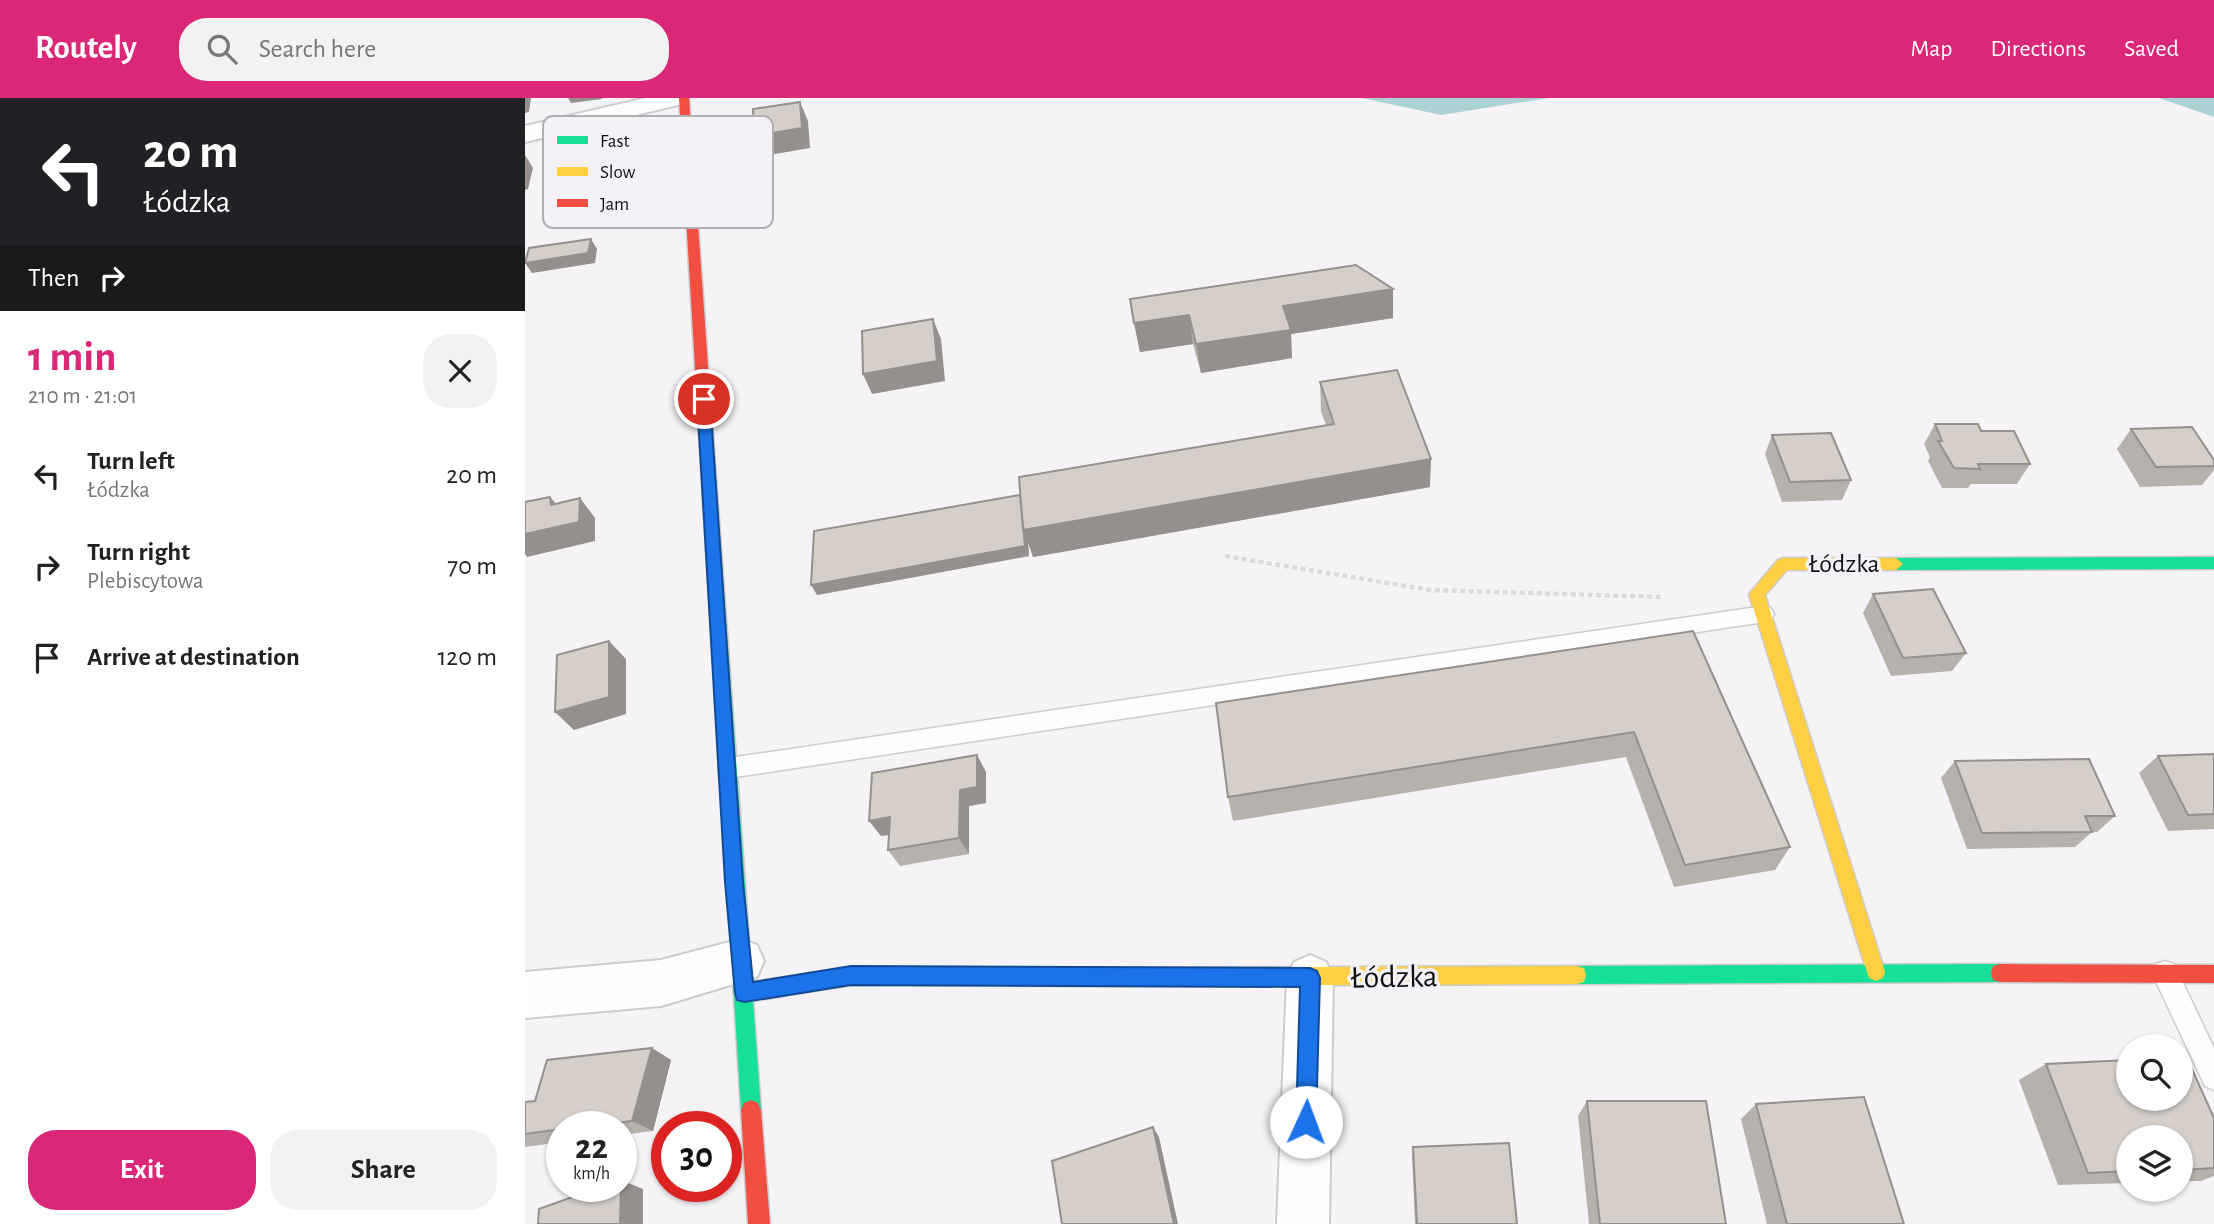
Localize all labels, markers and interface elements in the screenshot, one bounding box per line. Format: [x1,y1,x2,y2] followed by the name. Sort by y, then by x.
[179,18,669,81] search box
[203,30,241,68] icon: search
[35,32,137,65] text: Routely
[259,36,376,62] text: Search here
[1910,37,1952,61] text: Map
[1990,37,2086,61] text: Directions
[2124,37,2179,61] text: Saved
[543,116,773,228] legend
[28,126,119,217] icon: left
[143,128,239,177] text: 20 m
[600,132,630,151] text: Fast
[600,163,636,182] text: Slow
[143,186,231,218] text: Łódzka
[600,195,629,214] text: Jam
[93,259,131,297] icon: right
[28,265,79,291] text: Then
[423,334,497,408] button: close
[28,336,117,378] text: 1 min
[674,369,734,429] pin
[685,380,723,418] icon: arrive
[28,385,137,408] text: 210 m · 21:01
[87,448,175,474] text: Turn left
[28,457,66,495] icon: left
[446,462,497,488] text: 20 m
[87,479,150,502] text: Łódzka
[87,539,190,565] text: Turn right
[28,548,66,586] icon: right
[1808,551,1880,577] street label: Łódzka
[447,553,497,579] text: 70 m
[87,570,204,593] text: Plebiscytowa
[28,639,66,677] icon: arrive
[87,644,300,670] text: Arrive at destination
[437,644,497,670] text: 120 m
[1350,960,1438,994] street label: Łódzka
[2116,1034,2193,1202] map controls
[2116,1034,2193,1111] button: search
[1269,1085,1343,1159] position arrow
[651,1111,742,1202] speed limit sign: 30
[2116,1125,2193,1202] button: layers
[28,1130,256,1210] button: Exit
[270,1130,497,1210] button: Share
[575,1130,608,1165] text: 22
[573,1165,610,1183] text: km/h

